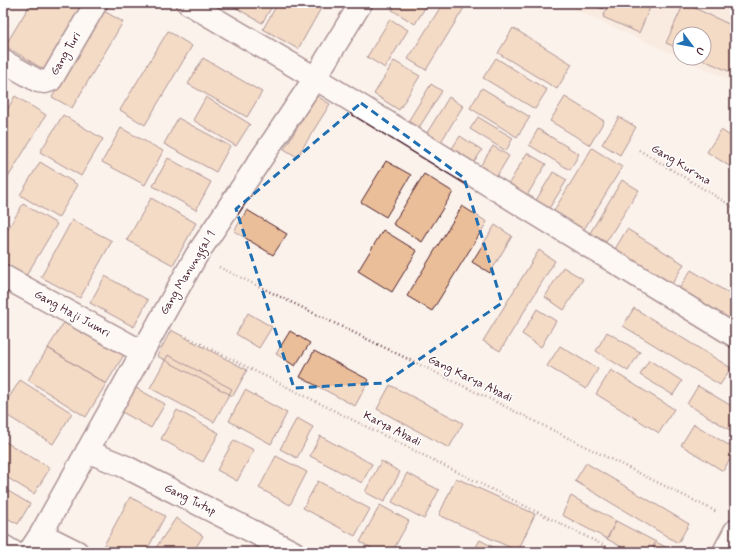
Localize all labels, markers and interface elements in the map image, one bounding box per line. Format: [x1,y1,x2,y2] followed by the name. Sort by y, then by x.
[672,26,712,66] north arrow
[47,29,85,79] street label: Gang Turi
[692,44,707,58] text: U
[648,141,714,189] street label: Gang Kurma
[156,228,220,319] street label: Gang Manunggal 1
[31,287,113,342] street label: Gang Haji Jumri
[425,352,515,406] street label: Gang Karya Abadi
[360,408,424,450] street label: Karya Abadi
[161,480,219,520] street label: Gang Tutup

